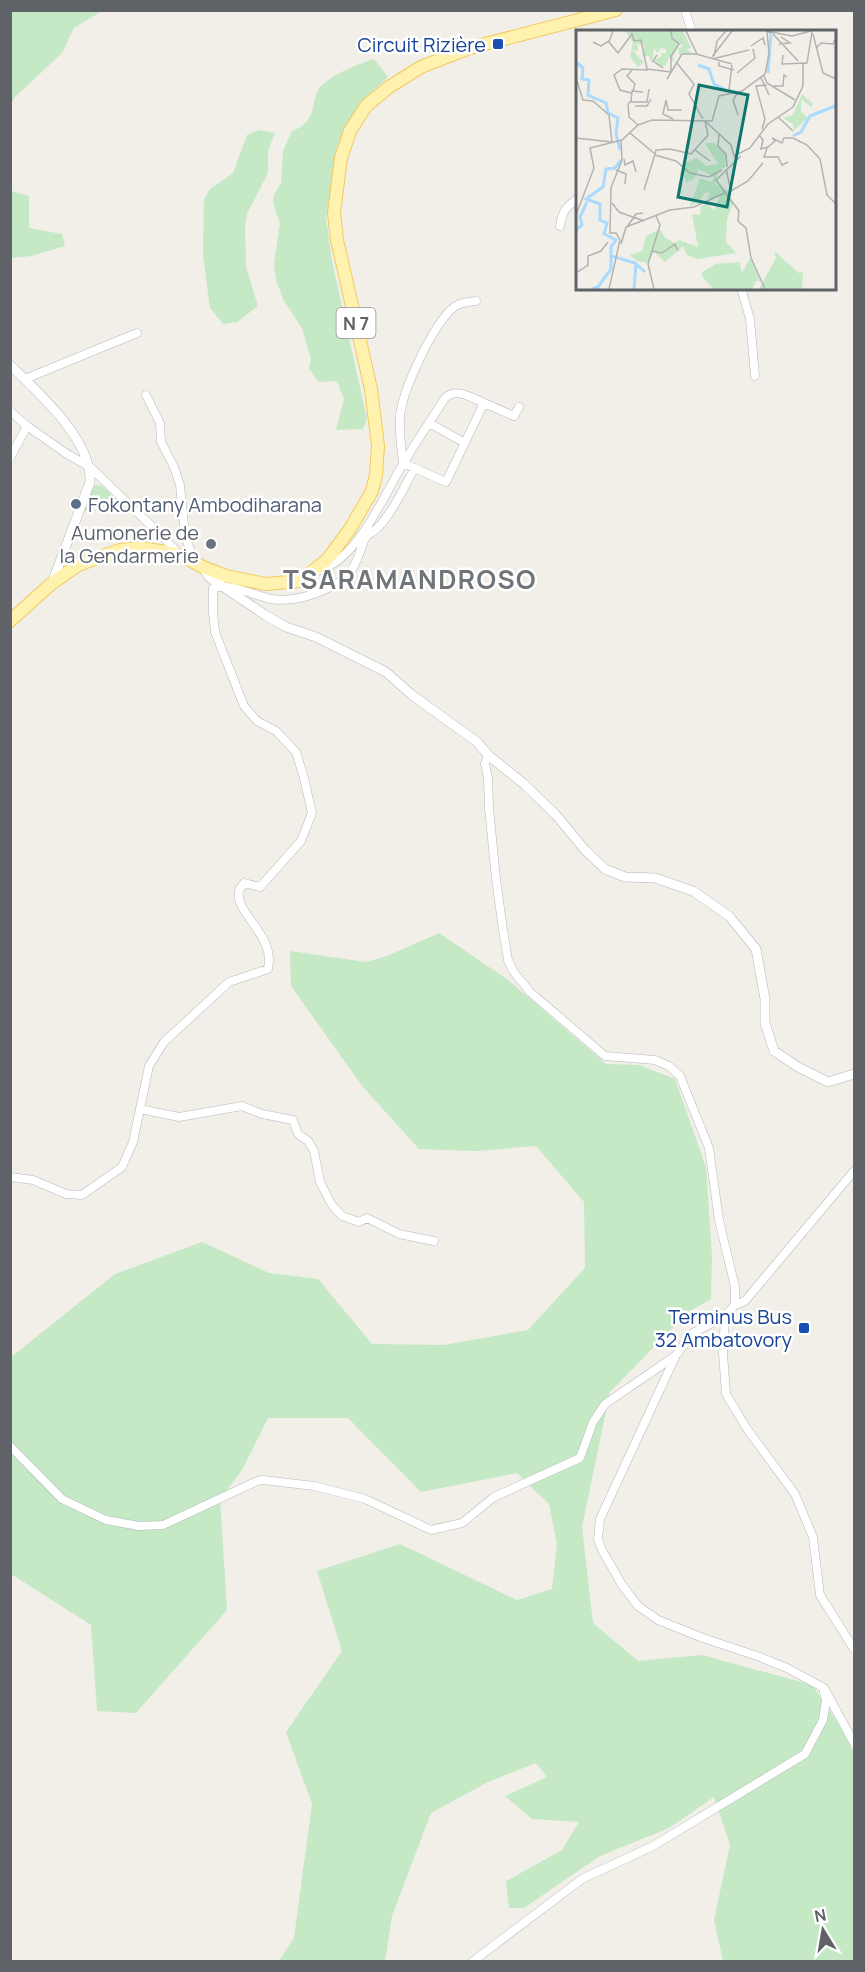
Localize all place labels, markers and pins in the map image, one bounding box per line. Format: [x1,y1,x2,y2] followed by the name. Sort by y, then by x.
[357,31,486,58] place label: Circuit Rizière
[491,37,505,51] marker: Circuit Rizière
[88,491,322,518] place label: Fokontany Ambodiharana
[69,497,83,511] marker: Fokontany Ambodiharana
[60,519,199,569] place label: Aumonerie de la Gendarmerie
[204,537,218,551] marker: Aumonerie de la Gendarmerie
[655,1303,792,1353] place label: Terminus Bus 32 Ambatovory
[797,1321,811,1335] marker: Terminus Bus 32 Ambatovory

